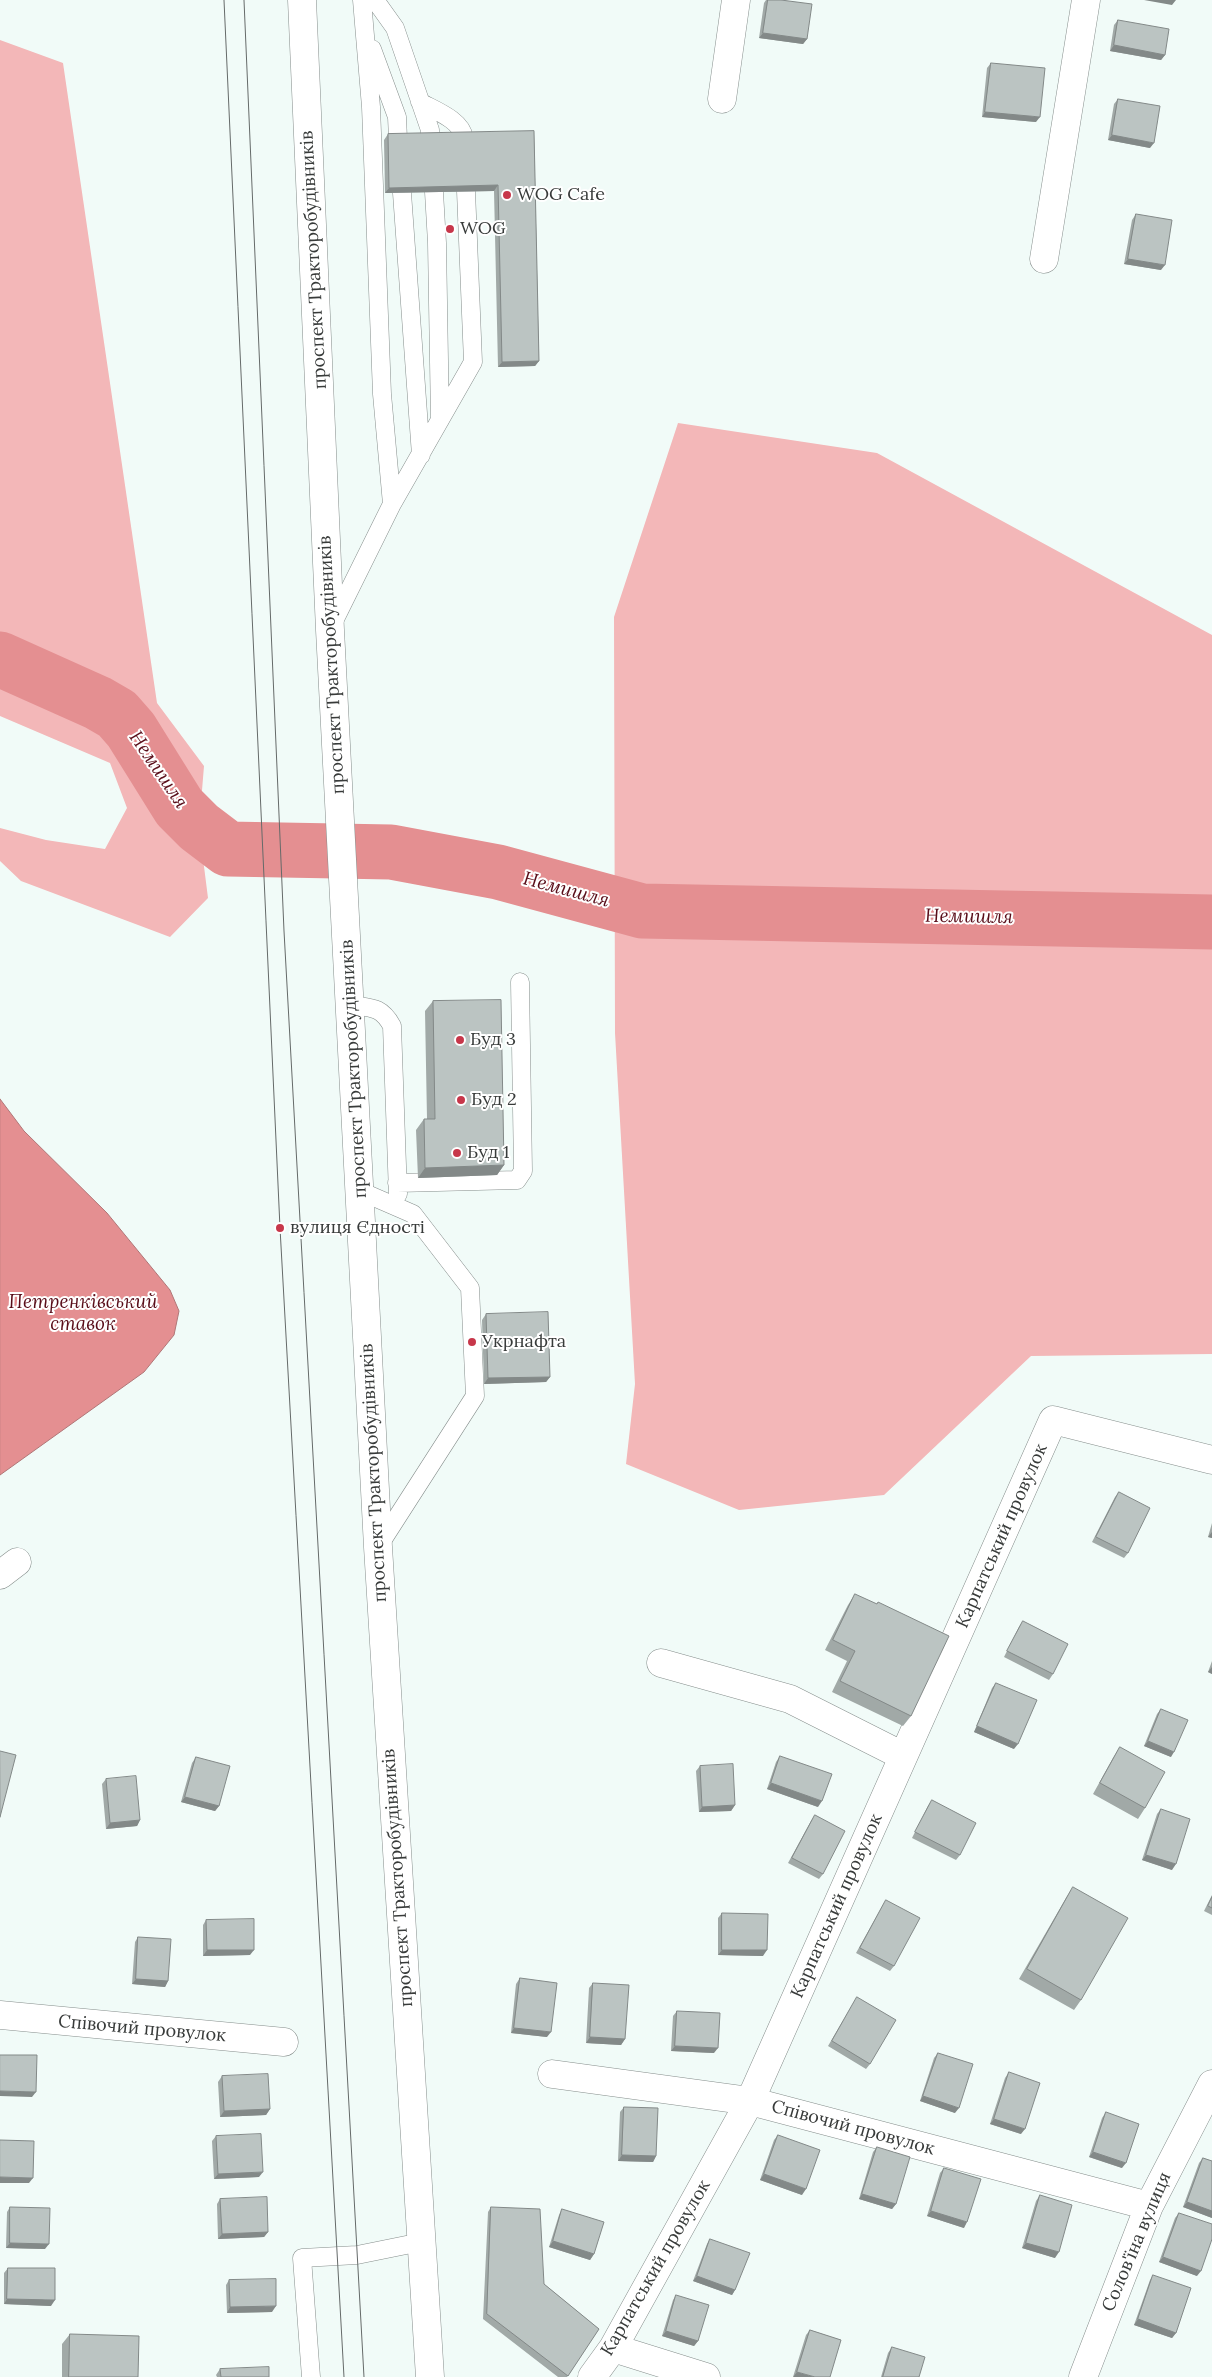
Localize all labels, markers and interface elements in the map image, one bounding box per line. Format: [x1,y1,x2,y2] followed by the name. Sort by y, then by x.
[296,130,332,390] street label: проспект Тракторобудівників
[517,184,605,206] place label: WOG Cafe
[501,189,513,201] marker: WOG Cafe
[460,218,506,240] place label: WOG
[444,223,456,235] marker: WOG
[314,535,350,795] street label: проспект Тракторобудівників
[124,727,192,813] water label: Немишля
[520,868,612,912] water label: Немишля
[925,905,1013,929] water label: Немишля
[336,939,372,1199] street label: проспект Тракторобудівників
[470,1029,516,1051] place label: Буд 3
[454,1034,466,1046] marker: Буд 3
[471,1089,517,1111] place label: Буд 2
[455,1094,467,1106] marker: Буд 2
[467,1142,510,1164] place label: Буд 1
[451,1147,463,1159] marker: Буд 1
[290,1217,425,1239] place label: вулиця Єдності
[274,1222,286,1234] marker: вулиця Єдності
[9,1292,157,1336] water label: Петренківський ставок
[482,1331,566,1353] place label: Укрнафта
[466,1336,478,1348] marker: Укрнафта
[356,1343,392,1603] street label: проспект Тракторобудівників
[952,1441,1052,1631] street label: Карпатський провулок
[378,1748,418,2008] street label: проспект Тракторобудівників
[787,1811,887,2001] street label: Карпатський провулок
[57,2011,227,2047] street label: Співочий провулок
[769,2096,937,2160] street label: Співочий провулок
[1098,2169,1176,2315] street label: Солов'їна вулиця
[597,2176,715,2360] street label: Карпатський провулок

